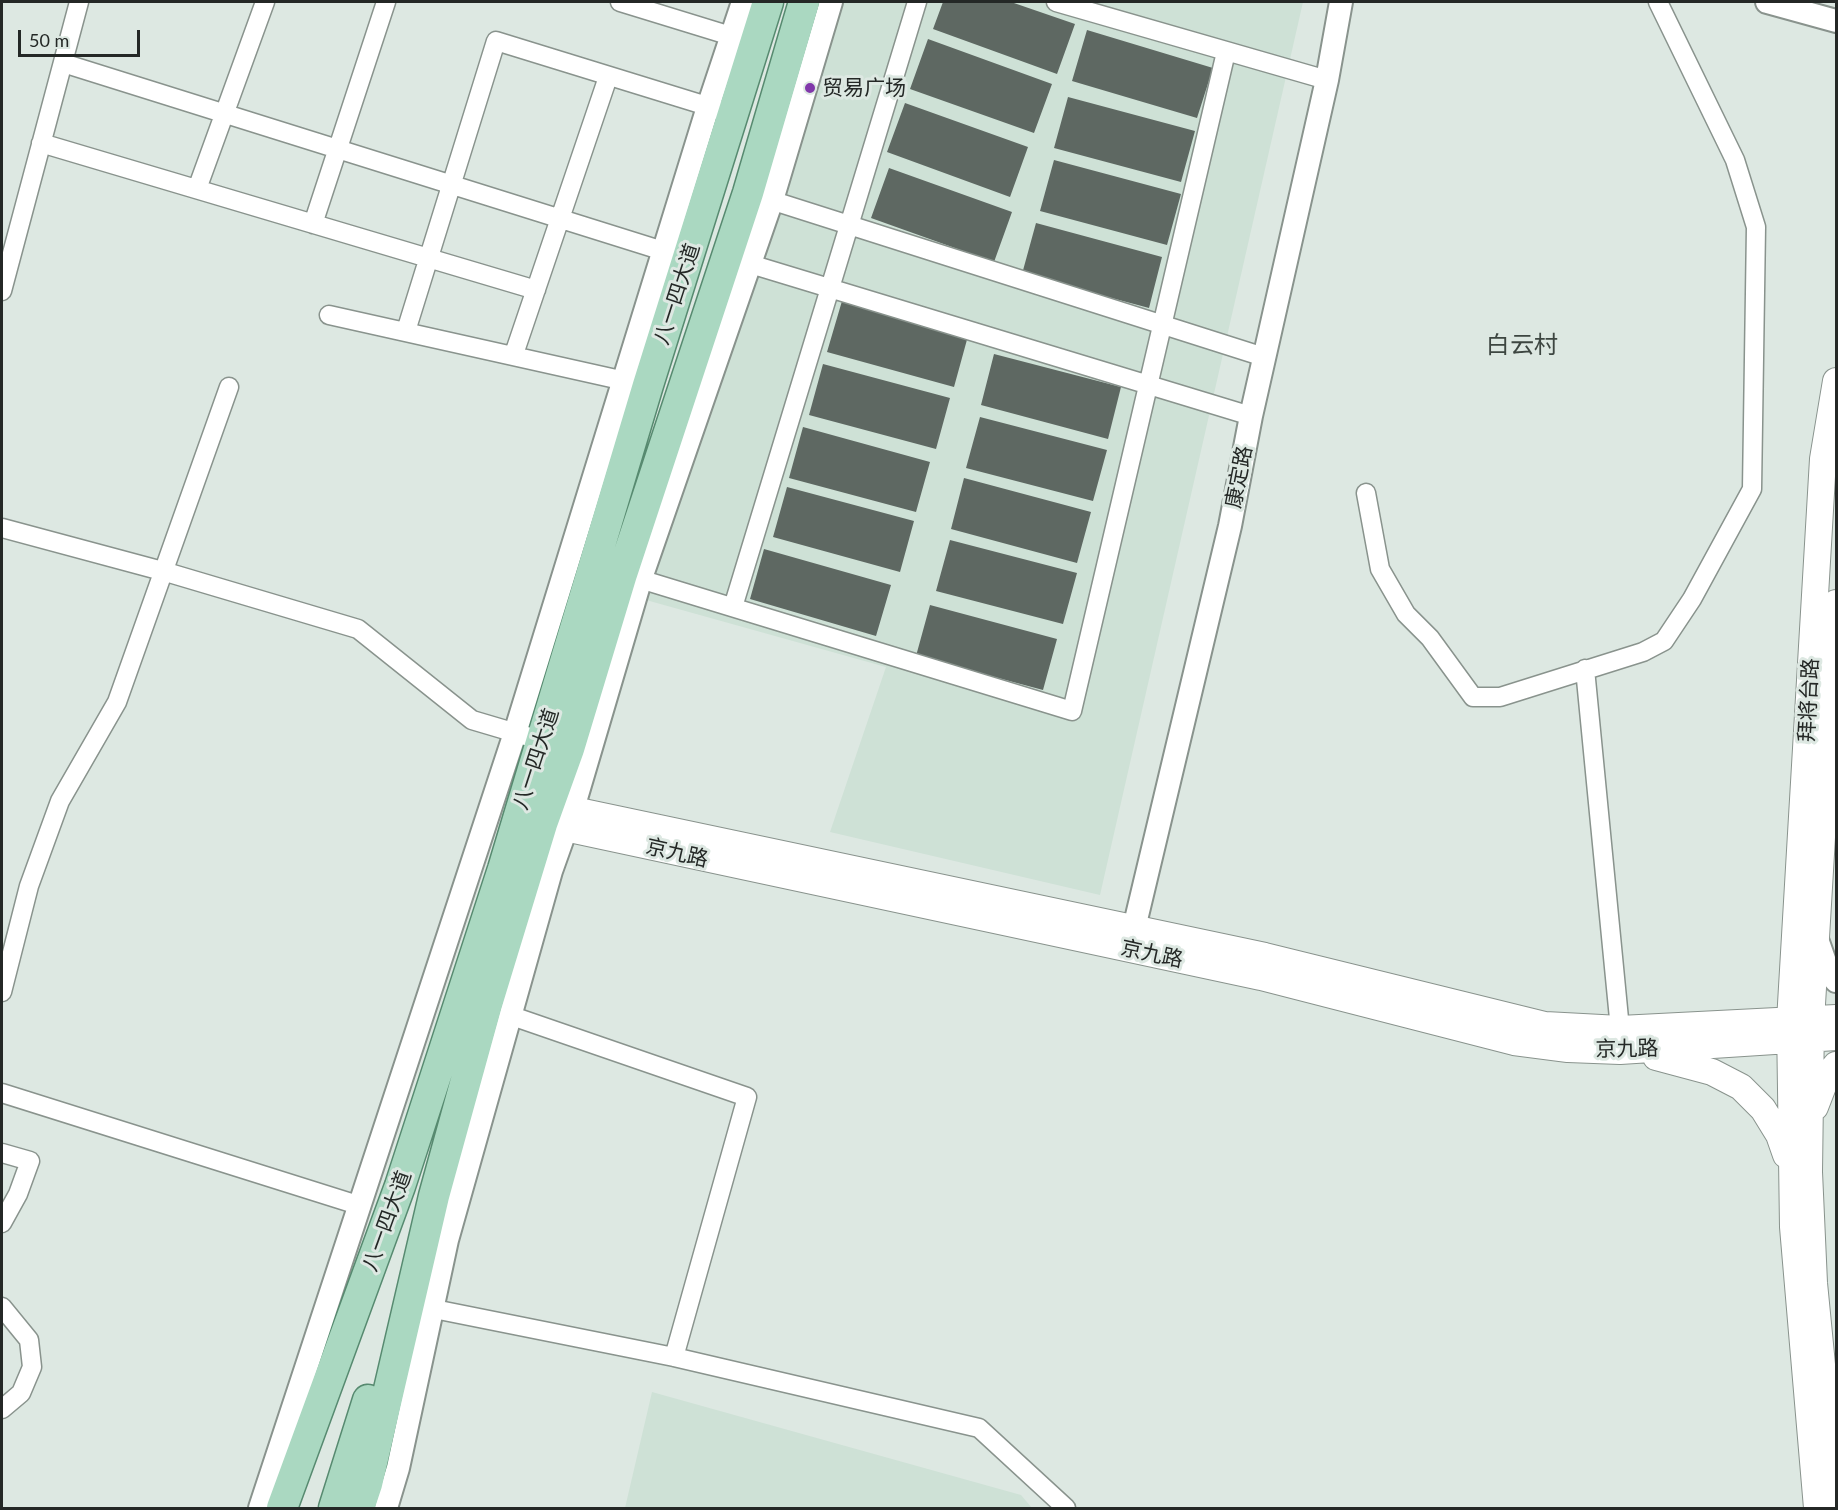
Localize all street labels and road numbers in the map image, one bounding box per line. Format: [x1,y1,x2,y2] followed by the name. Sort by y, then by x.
[649,240,705,348] street label: 八一四大道
[1221,444,1257,510] street label: 康定路
[1794,657,1824,743] street label: 拜将台路
[508,705,564,813] street label: 八一四大道
[643,834,711,872] street label: 京九路
[1119,935,1185,973] street label: 京九路
[1595,1036,1659,1062] street label: 京九路
[357,1167,417,1275] street label: 八一四大道

